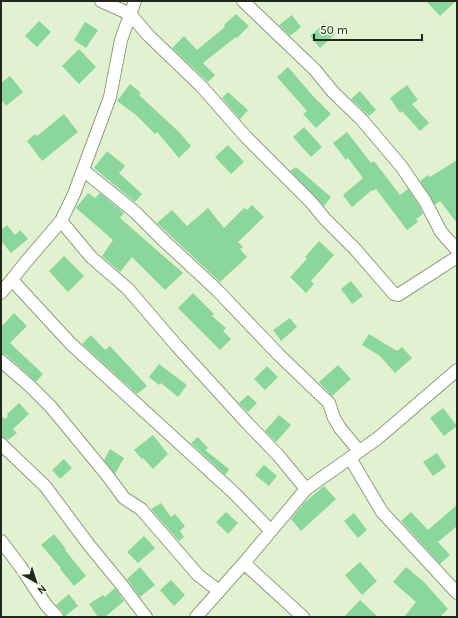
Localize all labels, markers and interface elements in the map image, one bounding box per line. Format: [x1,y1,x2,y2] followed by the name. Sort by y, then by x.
[314,16,422,42] scale bar
[320,23,348,37] text: 50 m
[16,562,56,602] north arrow
[35,582,49,597] text: N

